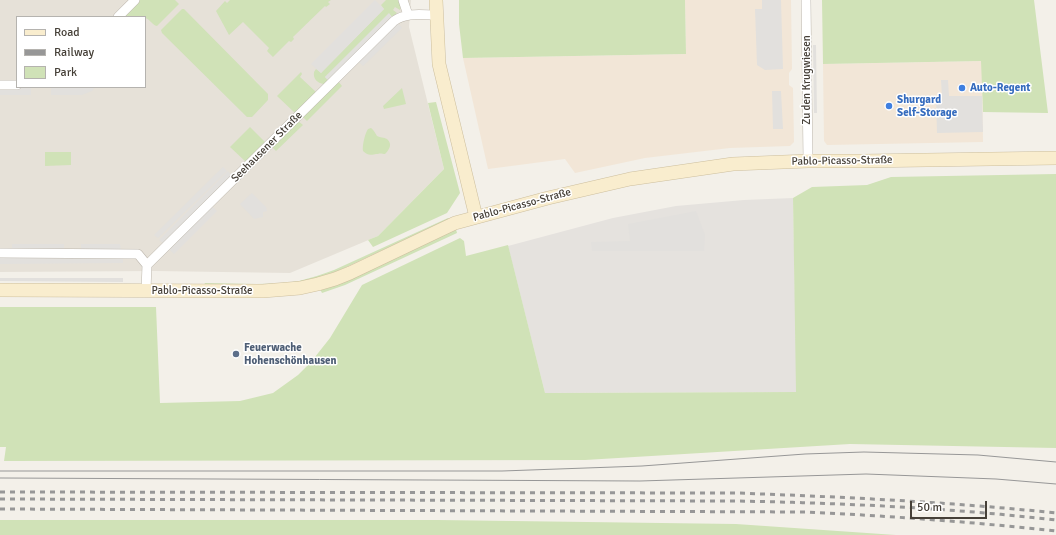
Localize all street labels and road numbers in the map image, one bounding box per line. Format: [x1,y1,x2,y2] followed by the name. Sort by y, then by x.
[800,35,814,125] street label: Zu den Krugwiesen
[229,109,305,185] street label: Seehausener Straße
[791,154,893,168] street label: Pablo-Picasso-Straße
[471,186,573,224] street label: Pablo-Picasso-Straße
[151,284,253,298] street label: Pablo-Picasso-Straße

